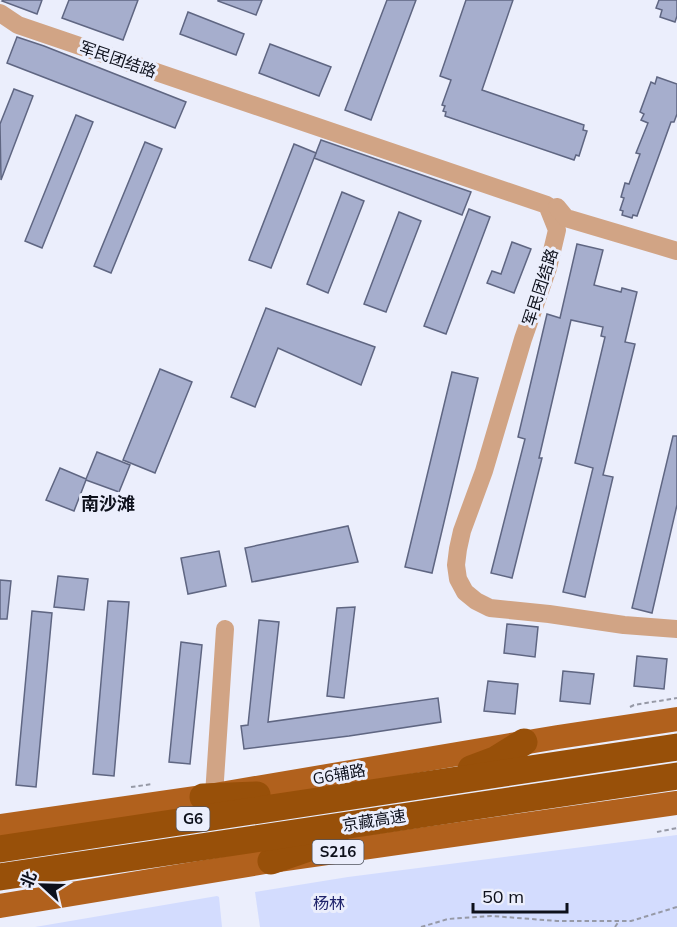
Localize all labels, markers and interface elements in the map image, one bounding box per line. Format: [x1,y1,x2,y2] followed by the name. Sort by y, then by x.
[77,37,159,81] street label: 军民团结路
[518,246,562,328] street label: 军民团结路
[81,492,135,515] district label: 南沙滩
[311,760,367,788] street label: G6辅路
[341,805,407,835] street label: 京藏高速
[176,807,210,831] road number: G6
[312,840,364,864] road number: S216
[12,855,72,915] north arrow
[16,868,40,891] text: 北
[473,876,568,914] scale bar
[482,885,524,908] text: 50 m
[313,893,345,913] park label: 杨林

